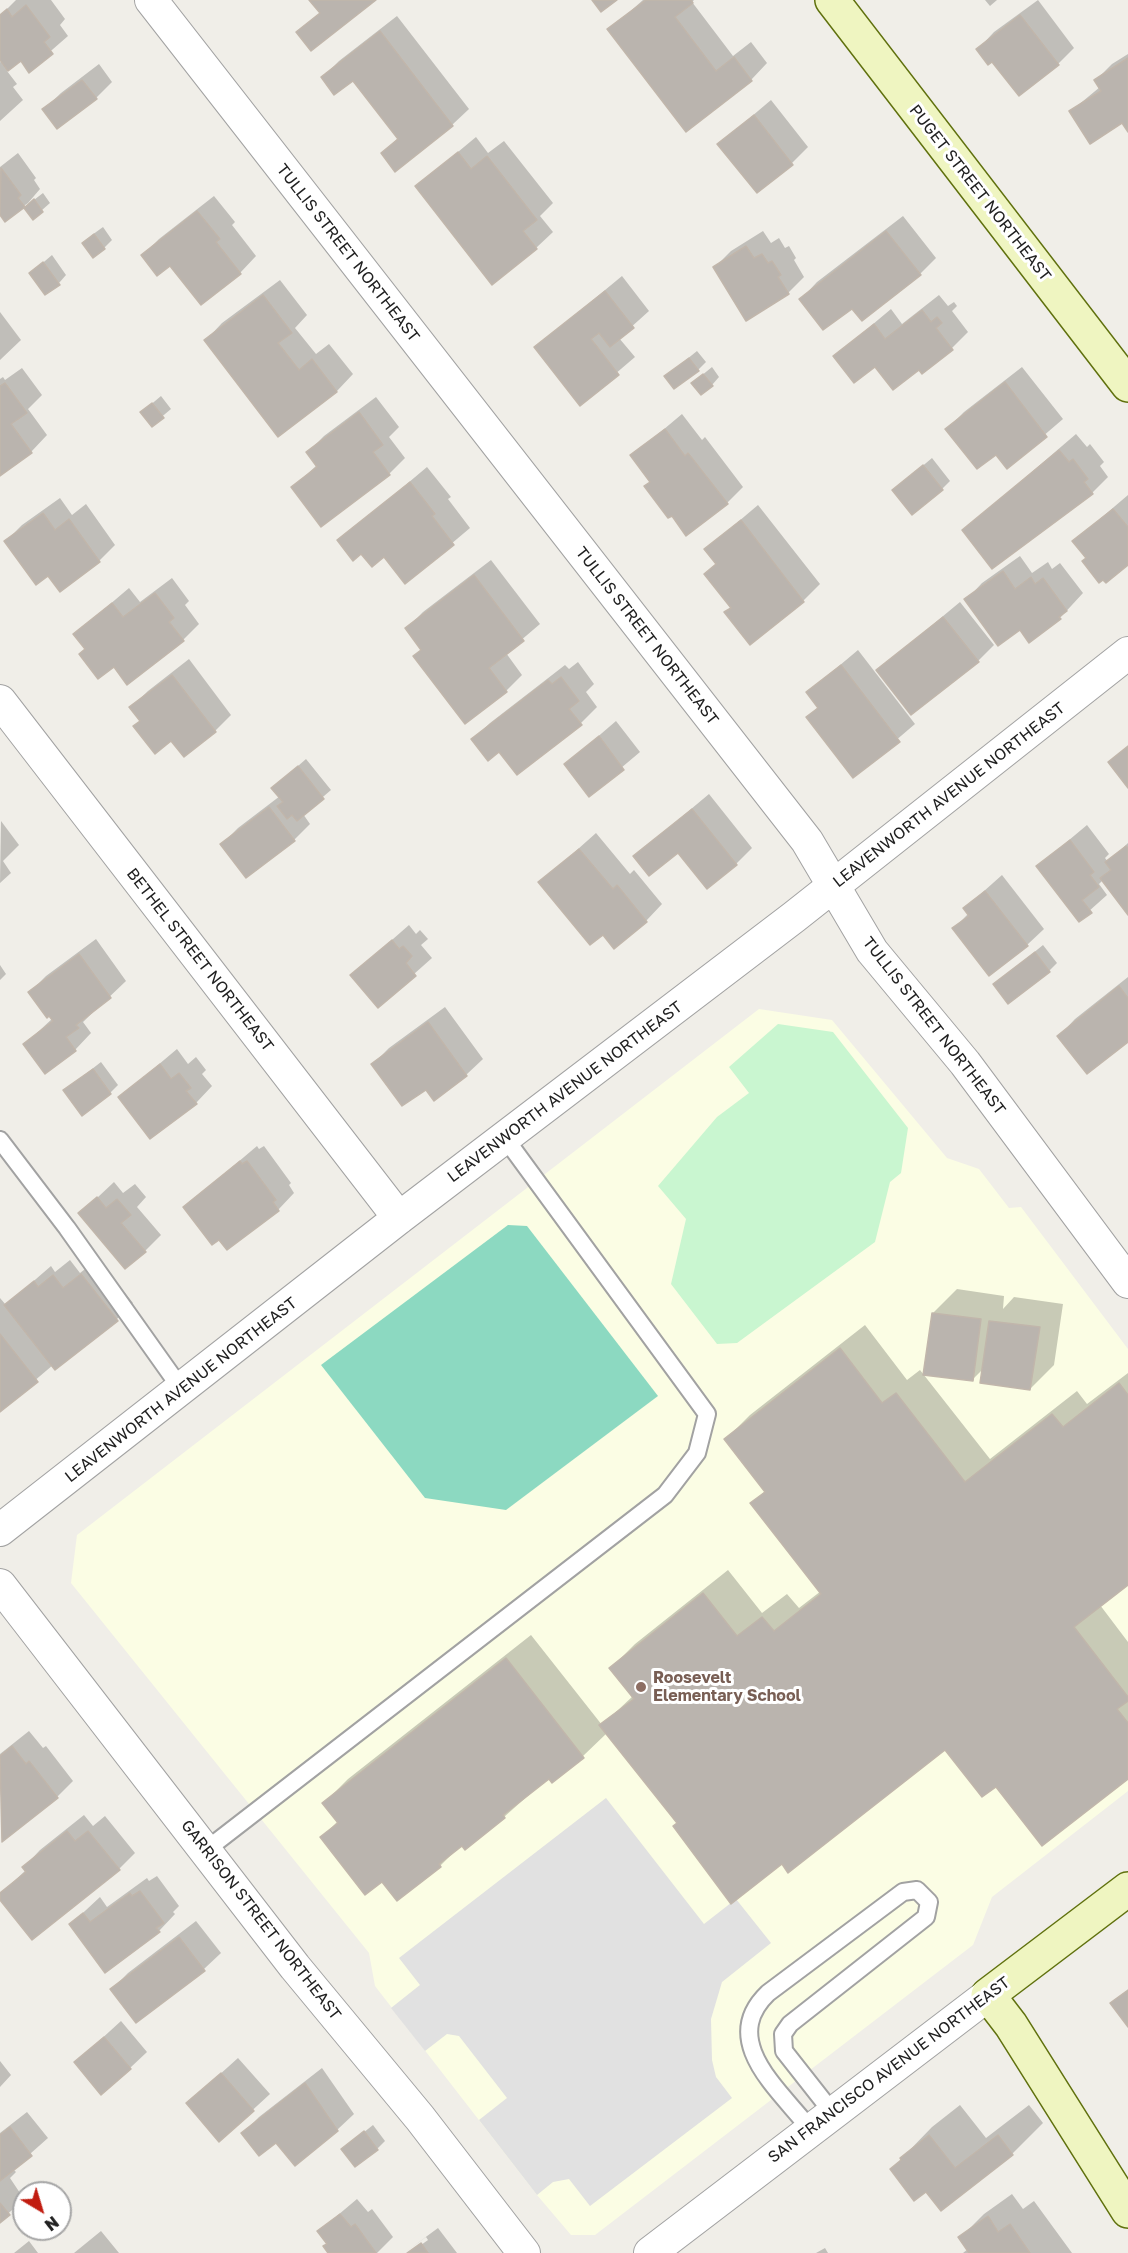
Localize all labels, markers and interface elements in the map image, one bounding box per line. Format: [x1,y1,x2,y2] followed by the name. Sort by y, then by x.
[905,101,1055,285] street label: PUGET STREET NORTHEAST
[272,160,424,346] street label: TULLIS STREET NORTHEAST
[571,543,723,729] street label: TULLIS STREET NORTHEAST
[829,698,1069,892] street label: LEAVENWORTH AVENUE NORTHEAST
[122,865,278,1055] street label: BETHEL STREET NORTHEAST
[858,933,1010,1119] street label: TULLIS STREET NORTHEAST
[444,997,686,1187] street label: LEAVENWORTH AVENUE NORTHEAST
[61,1293,301,1487] street label: LEAVENWORTH AVENUE NORTHEAST
[653,1668,801,1706] place label: Roosevelt Elementary School
[634,1680,648,1694] marker: Roosevelt Elementary School
[177,1816,345,2024] street label: GARRISON STREET NORTHEAST
[764,1973,1014,2167] street label: SAN FRANCISCO AVENUE NORTHEAST
[12,2181,72,2241] north arrow
[41,2212,63,2235] text: N

